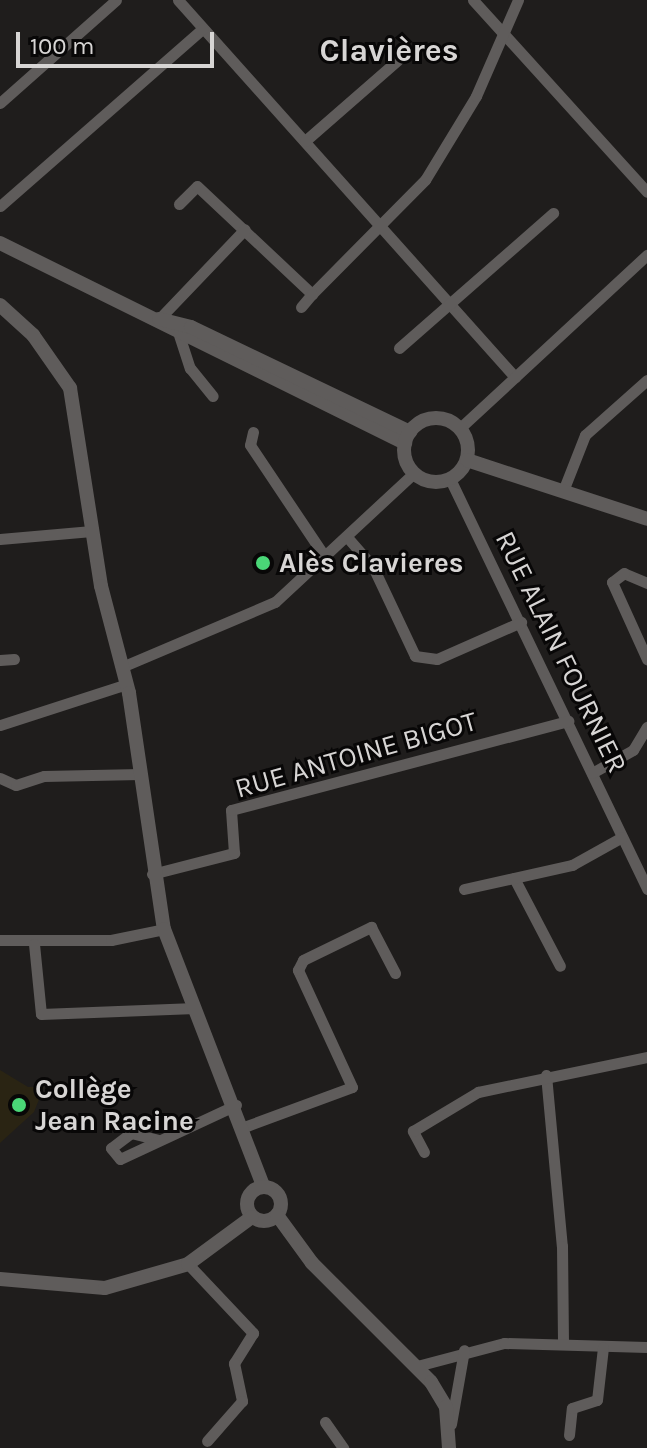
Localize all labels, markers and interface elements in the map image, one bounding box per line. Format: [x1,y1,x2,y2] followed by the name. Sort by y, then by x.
[20,16,218,66] scale bar
[30,32,95,60] text: 100 m
[319,32,459,70] district label: Clavières
[488,526,634,778] street label: RUE ALAIN FOURNIER
[279,546,464,580] place label: Alès Clavieres
[254,554,272,572] marker: Alès Clavieres
[231,704,481,806] street label: RUE ANTOINE BIGOT
[35,1072,194,1138] place label: Collège Jean Racine
[10,1096,28,1114] marker: Collège Jean Racine

